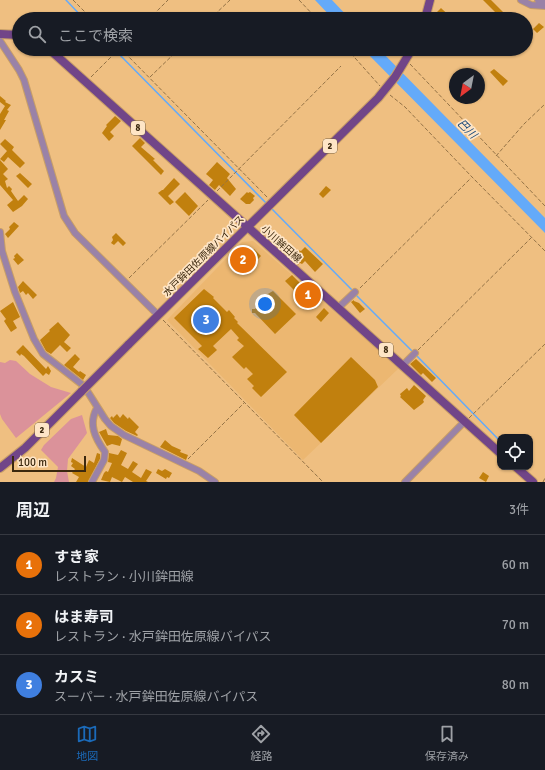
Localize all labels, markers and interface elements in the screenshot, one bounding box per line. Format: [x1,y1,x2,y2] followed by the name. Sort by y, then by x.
[12,12,533,56] search box
[26,23,48,45] icon: search
[58,27,133,45] text: ここで検索
[449,68,485,104] north arrow
[455,117,480,142] water label: 巴川
[131,121,145,135] road number: 8
[323,139,337,153] road number: 2
[161,213,247,299] street label: 水戸鉾田佐原線バイパス
[258,223,304,265] street label: 小川鉾田線
[230,245,256,275] pin: 2
[295,280,321,310] pin: 1
[255,294,275,314] your location
[193,305,219,335] pin: 3
[379,343,393,357] road number: 8
[35,423,49,437] road number: 2
[497,434,533,470] map controls
[497,434,533,470] button: locate
[12,454,86,473] scale bar
[18,456,47,469] text: 100 m
[16,500,50,521] text: 周辺
[509,502,529,518] text: 3件
[54,548,99,566] text: すき家
[25,557,33,573] text: 1
[502,557,529,573] text: 60 m
[54,569,194,585] text: レストラン · 小川鉾田線
[54,608,114,626] text: はま寿司
[25,617,33,633] text: 2
[502,617,529,633] text: 70 m
[54,629,271,645] text: レストラン · 水戸鉾田佐原線バイパス
[54,668,99,686] text: カスミ
[25,677,33,693] text: 3
[502,677,529,693] text: 80 m
[54,689,258,705] text: スーパー · 水戸鉾田佐原線バイパス
[76,723,98,763] tab: 地図
[250,723,272,763] tab: 経路
[425,723,469,763] tab: 保存済み

